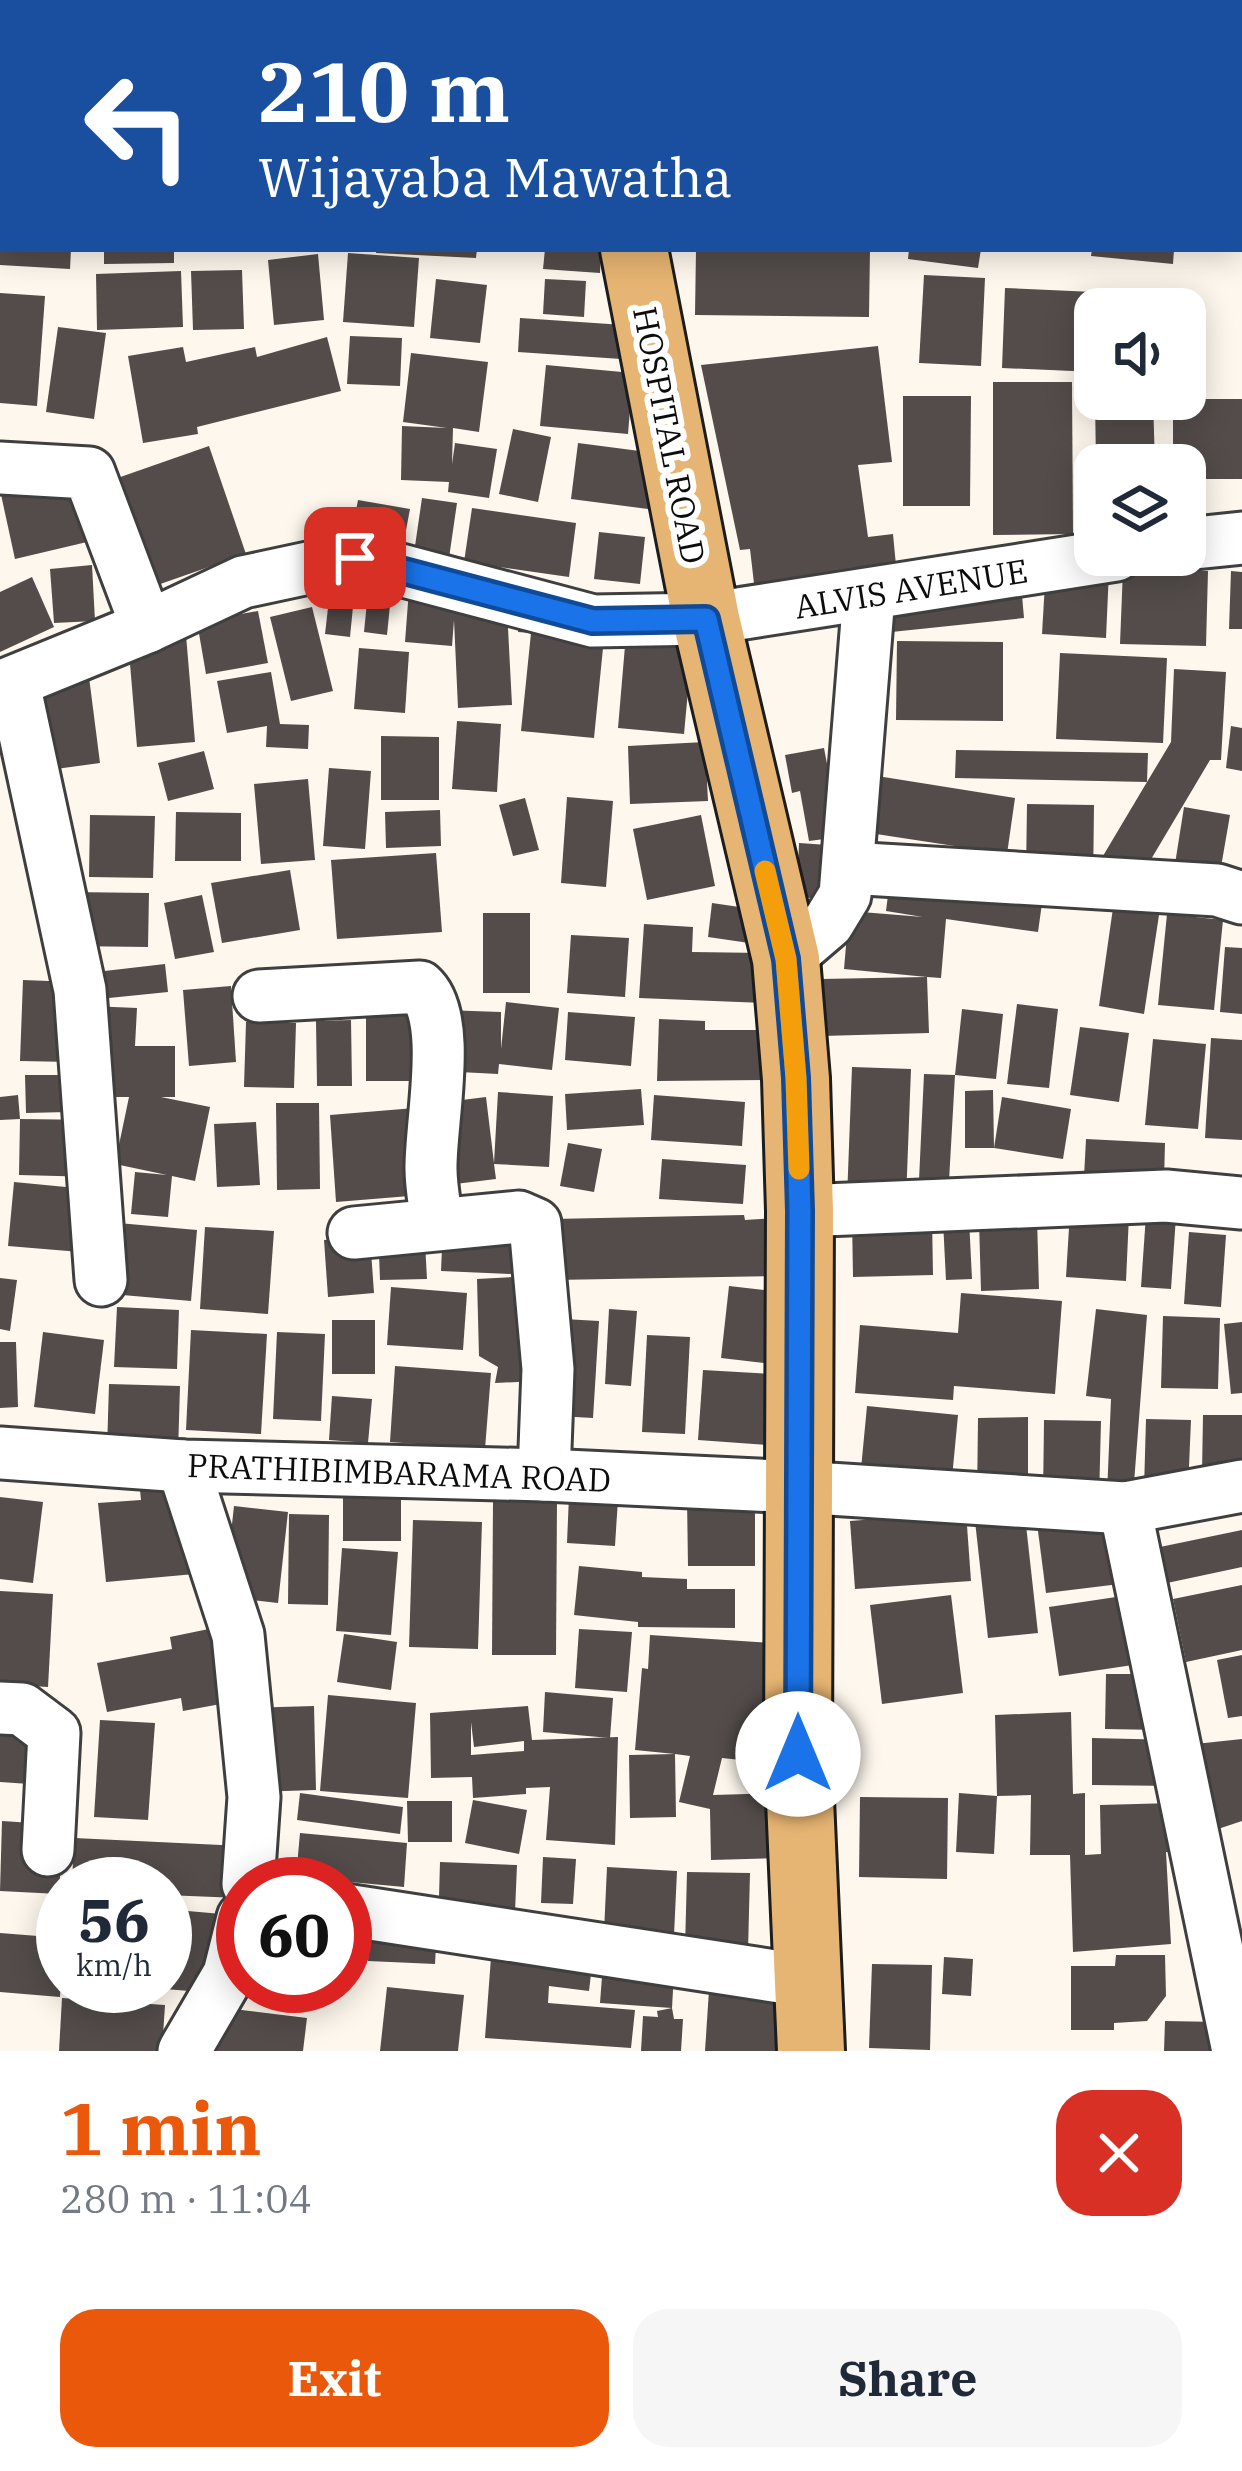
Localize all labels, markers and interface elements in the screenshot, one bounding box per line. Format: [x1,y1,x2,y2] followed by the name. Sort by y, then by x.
[258,36,510,145] text: 210 m
[60,48,216,204] icon: left
[258,142,733,212] text: Wijayaba Mawatha
[1074,288,1206,576] map controls
[1074,288,1206,420] button: sound
[624,303,716,567] street label: HOSPITAL ROAD
[1074,444,1206,576] button: layers
[304,507,406,609] pin
[322,525,388,591] icon: arrive
[791,548,1031,628] street label: ALVIS AVENUE
[186,1443,612,1501] street label: PRATHIBIMBARAMA ROAD
[735,1691,861,1817] position arrow
[216,1857,372,2013] speed limit sign: 60
[78,1880,150,1959] text: 56
[76,1945,152,1984] text: km/h
[60,2081,262,2175] text: 1 min
[1056,2090,1182,2216] button: close
[60,2173,312,2224] text: 280 m · 11:04
[60,2309,609,2447] button: Exit
[633,2309,1182,2447] button: Share

